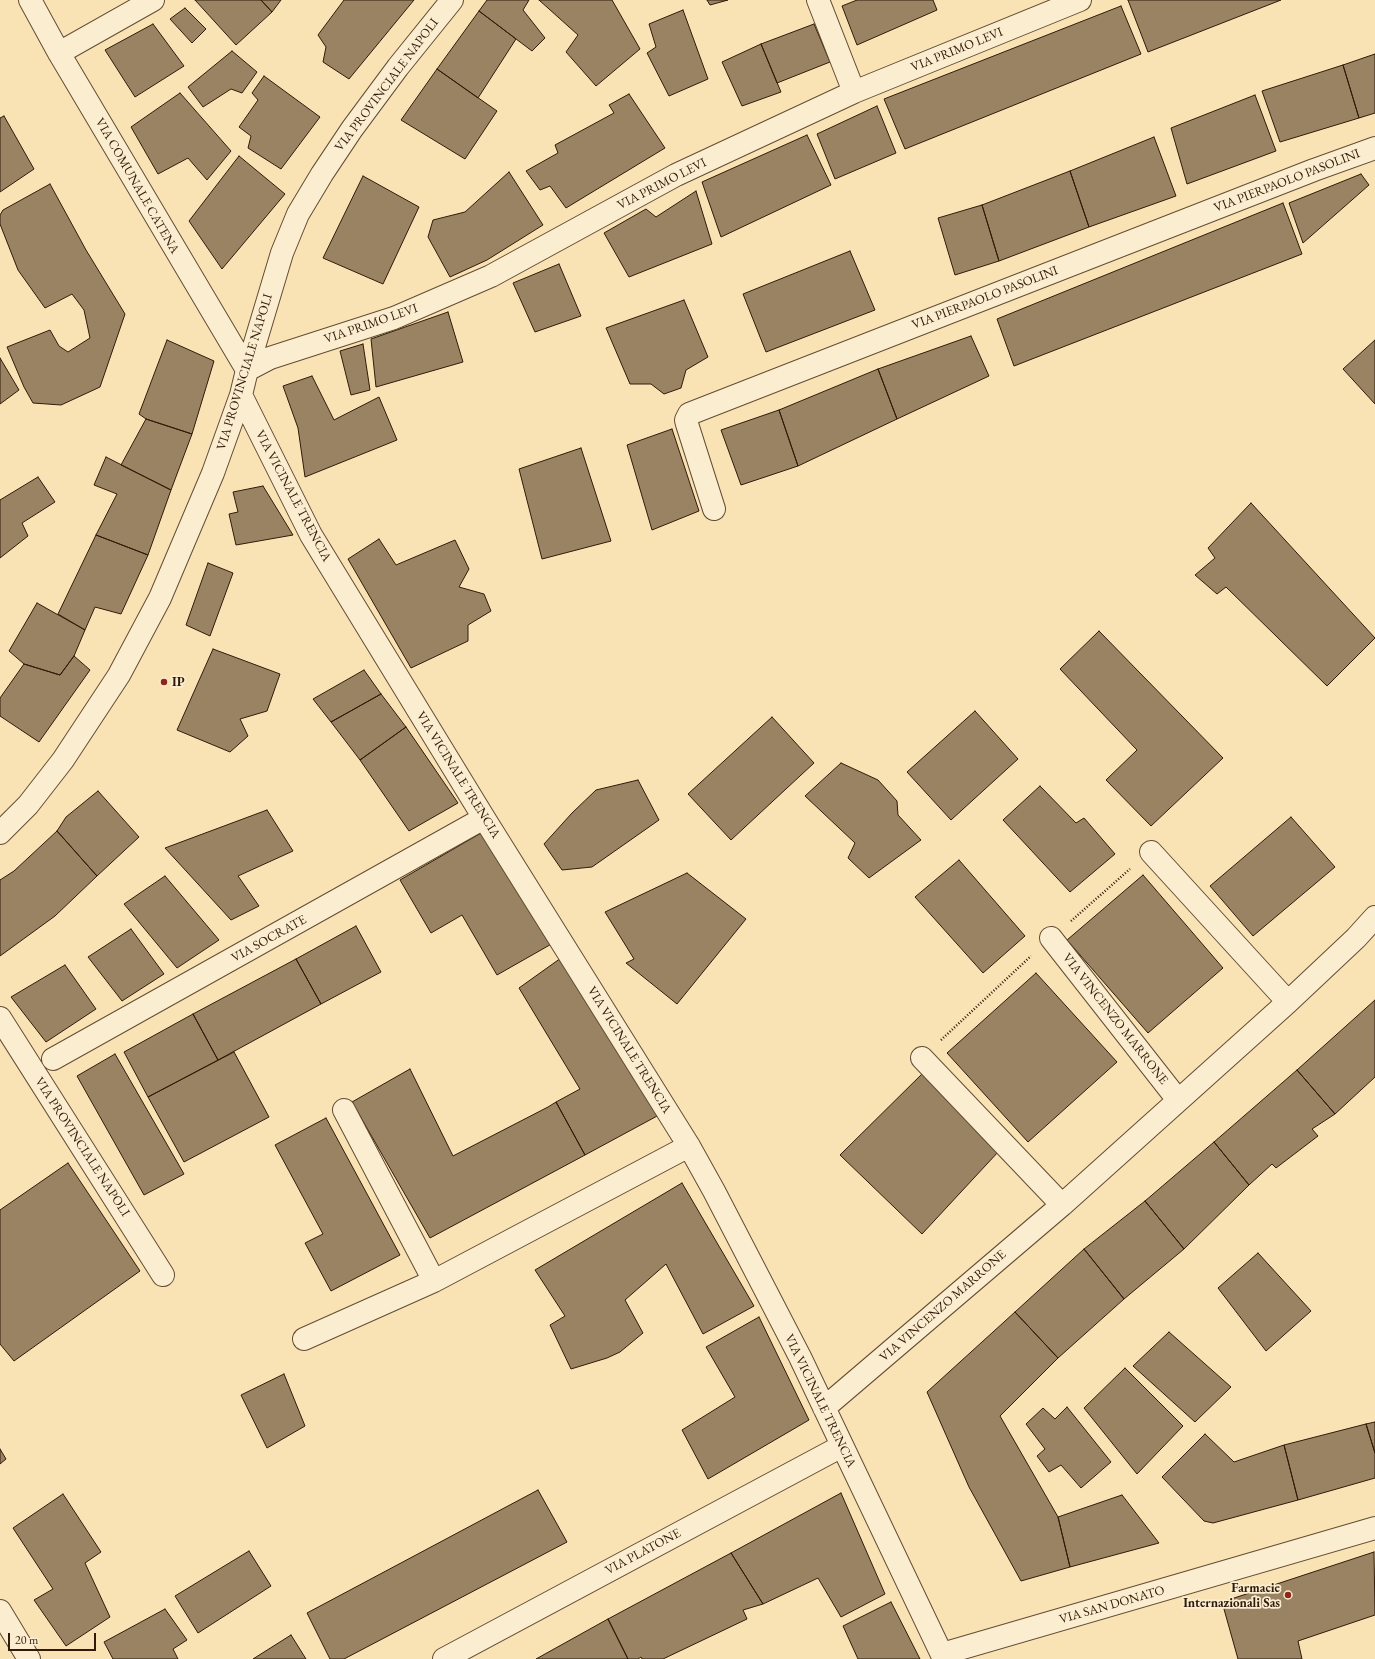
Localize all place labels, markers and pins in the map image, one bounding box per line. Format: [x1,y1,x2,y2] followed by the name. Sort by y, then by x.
[172,674,185,690] place label: IP
[159,677,169,687] marker: IP
[1183,1580,1280,1611] place label: Farmacie Internazionali Sas
[1283,1590,1293,1600] marker: Farmacie Internazionali Sas

